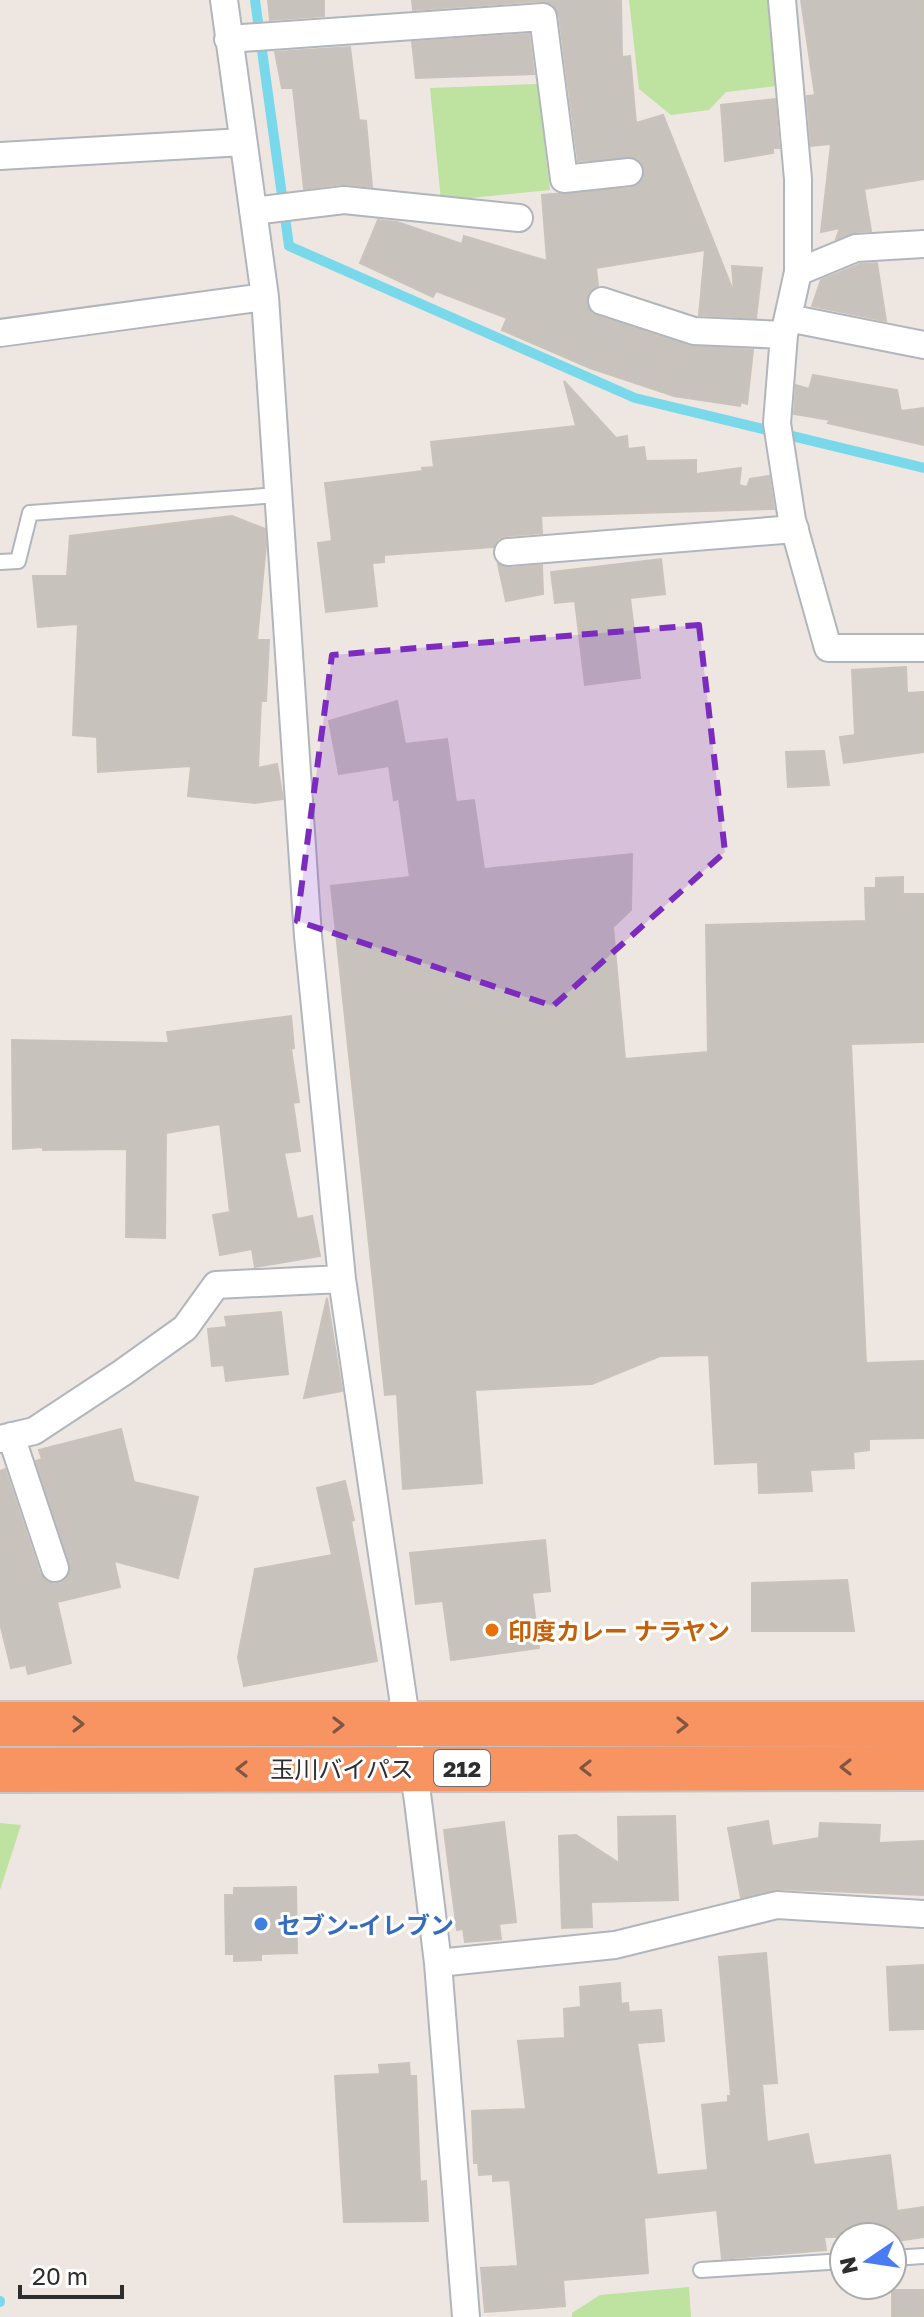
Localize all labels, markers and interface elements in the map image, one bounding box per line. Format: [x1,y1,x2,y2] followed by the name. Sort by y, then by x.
[508,1616,730,1645] place label: 印度カレー ナラヤン
[483,1621,501,1639] marker: 印度カレー ナラヤン
[72,1715,85,1733] one-way arrow
[332,1716,345,1734] one-way arrow
[676,1716,689,1734] one-way arrow
[434,1750,490,1786] road number: 212
[270,1754,414,1783] street label: 玉川バイパス
[839,1758,852,1776] one-way arrow
[579,1759,592,1777] one-way arrow
[235,1760,248,1778] one-way arrow
[277,1910,454,1939] place label: セブン-イレブン
[252,1915,270,1933] marker: セブン-イレブン
[828,2221,908,2301] north arrow
[20,2249,122,2299] scale bar
[833,2254,863,2277] text: N
[32,2261,88,2290] text: 20 m

